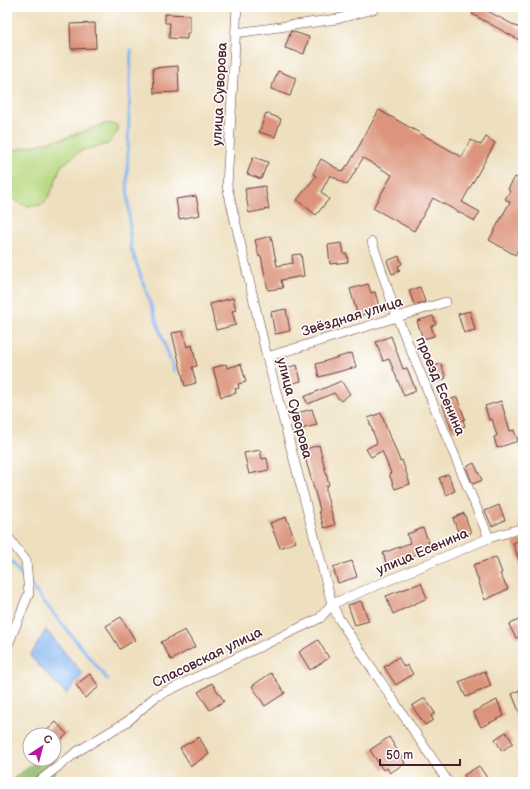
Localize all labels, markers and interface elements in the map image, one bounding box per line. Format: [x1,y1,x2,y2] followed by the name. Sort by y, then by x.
[208,41,231,146] street label: улица Суворова
[299,293,406,340] street label: Звёздная улица
[412,334,469,439] street label: проезд Есенина
[273,356,316,461] street label: улица Суворова
[374,524,471,578] street label: улица Есенина
[150,623,266,691] street label: Спасовская улица
[22,727,62,767] north arrow
[41,732,55,747] text: С
[380,741,460,767] scale bar
[386,748,413,763] text: 50 m

